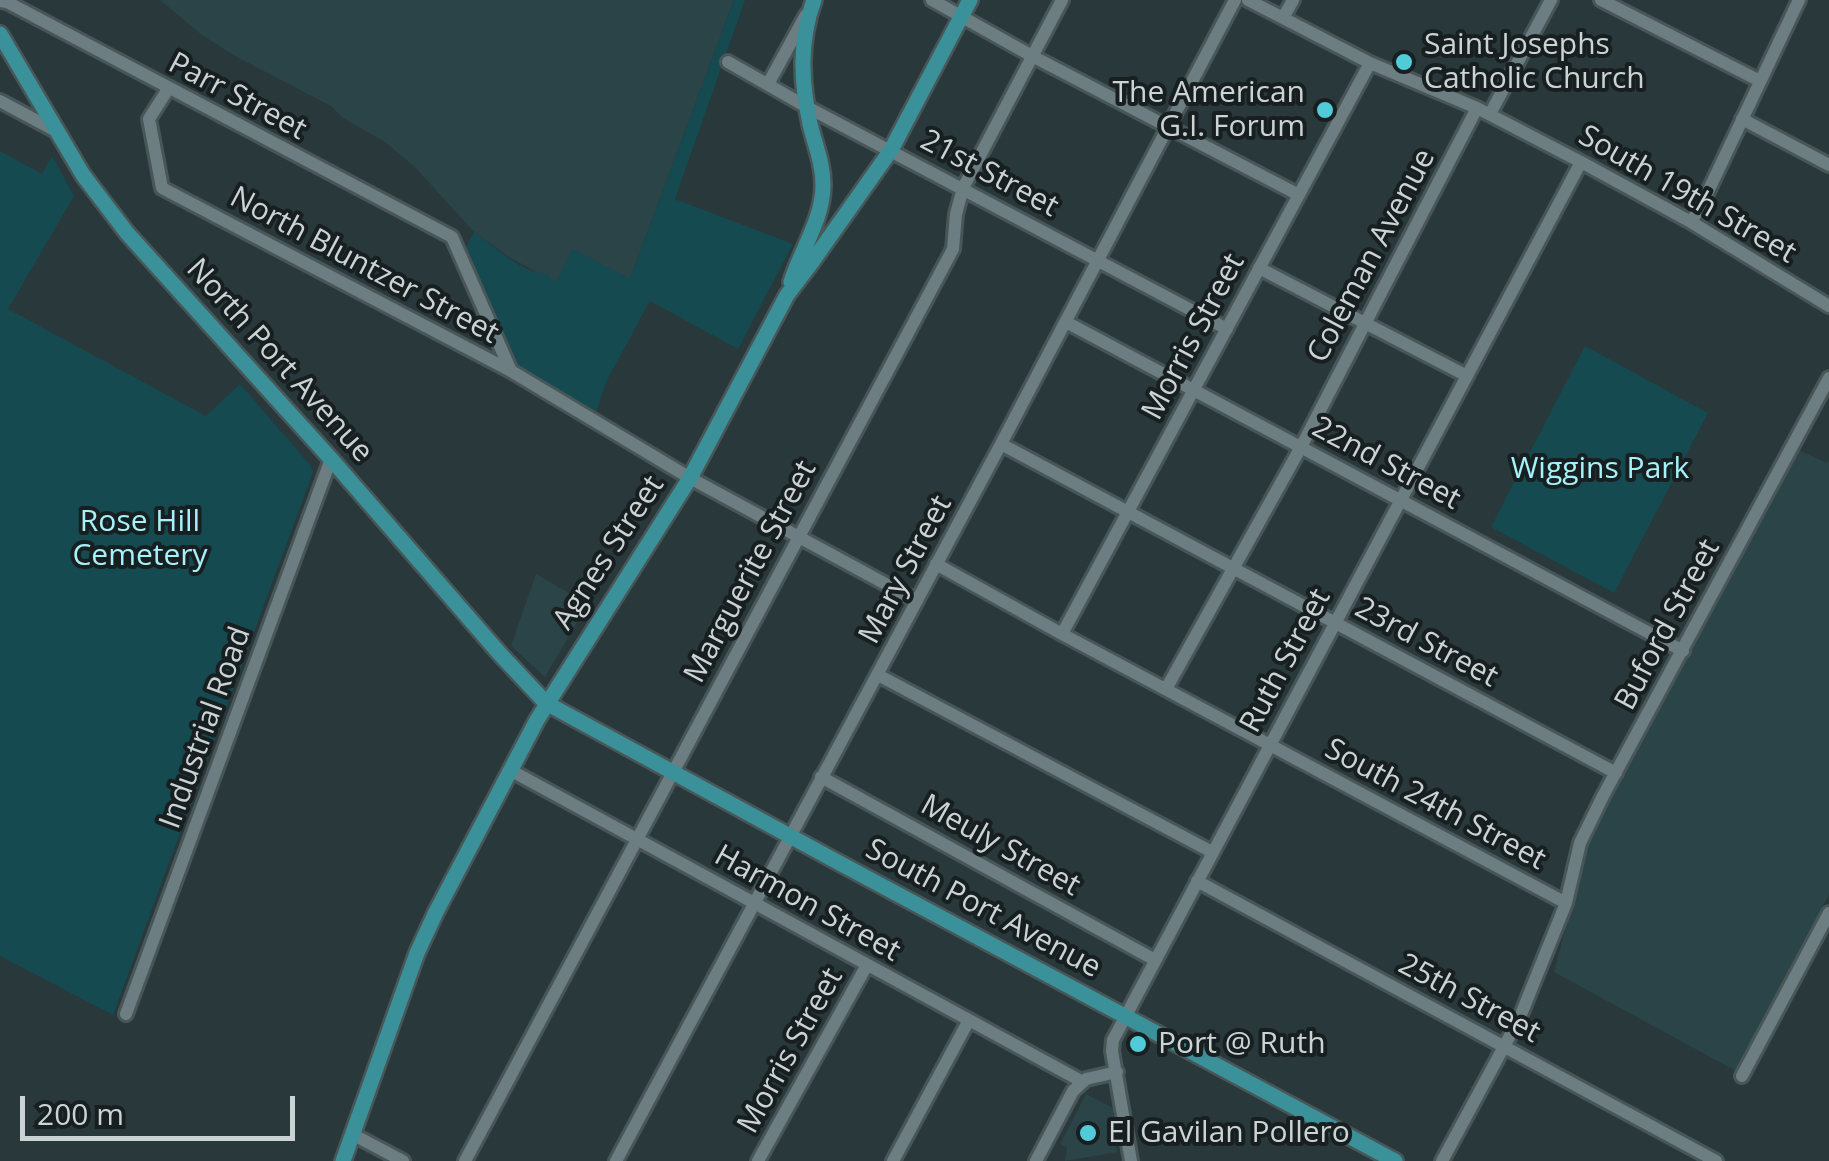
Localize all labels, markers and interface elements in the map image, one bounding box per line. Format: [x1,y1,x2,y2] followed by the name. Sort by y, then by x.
[1424,27,1645,98] place label: Saint Josephs Catholic Church
[162,46,312,148] street label: Parr Street
[1393,51,1415,73] marker: Saint Josephs Catholic Church
[1113,75,1305,146] place label: The American G.I. Forum
[1314,99,1336,121] marker: The American G.I. Forum
[1572,118,1802,272] street label: South 19th Street
[914,123,1064,225] street label: 21st Street
[1301,143,1443,369] street label: Coleman Avenue
[224,180,504,352] street label: North Bluntzer Street
[1135,248,1253,426] street label: Morris Street
[178,252,380,470] street label: North Port Avenue
[1306,410,1466,518] street label: 22nd Street
[1511,451,1689,487] park label: Wiggins Park
[677,455,825,689] street label: Marguerite Street
[546,469,672,637] street label: Agnes Street
[852,490,960,650] street label: Mary Street
[72,504,208,574] park label: Rose Hill Cemetery
[1608,534,1728,716] street label: Buford Street
[1233,583,1339,739] street label: Ruth Street
[1348,590,1504,696] street label: 23rd Street
[153,622,259,834] street label: Industrial Road
[1318,732,1552,878] street label: South 24th Street
[914,787,1086,905] street label: Meuly Street
[859,832,1107,986] street label: South Port Avenue
[708,838,906,970] street label: Harmon Street
[1392,947,1546,1051] street label: 25th Street
[731,962,851,1140] street label: Morris Street
[1158,1026,1326,1062] place label: Port @ Ruth
[1127,1033,1149,1055] marker: Port @ Ruth
[25,1076,300,1138] scale bar
[37,1093,124,1134] text: 200 m
[1108,1115,1350,1151] place label: El Gavilan Pollero
[1077,1122,1099,1144] marker: El Gavilan Pollero

